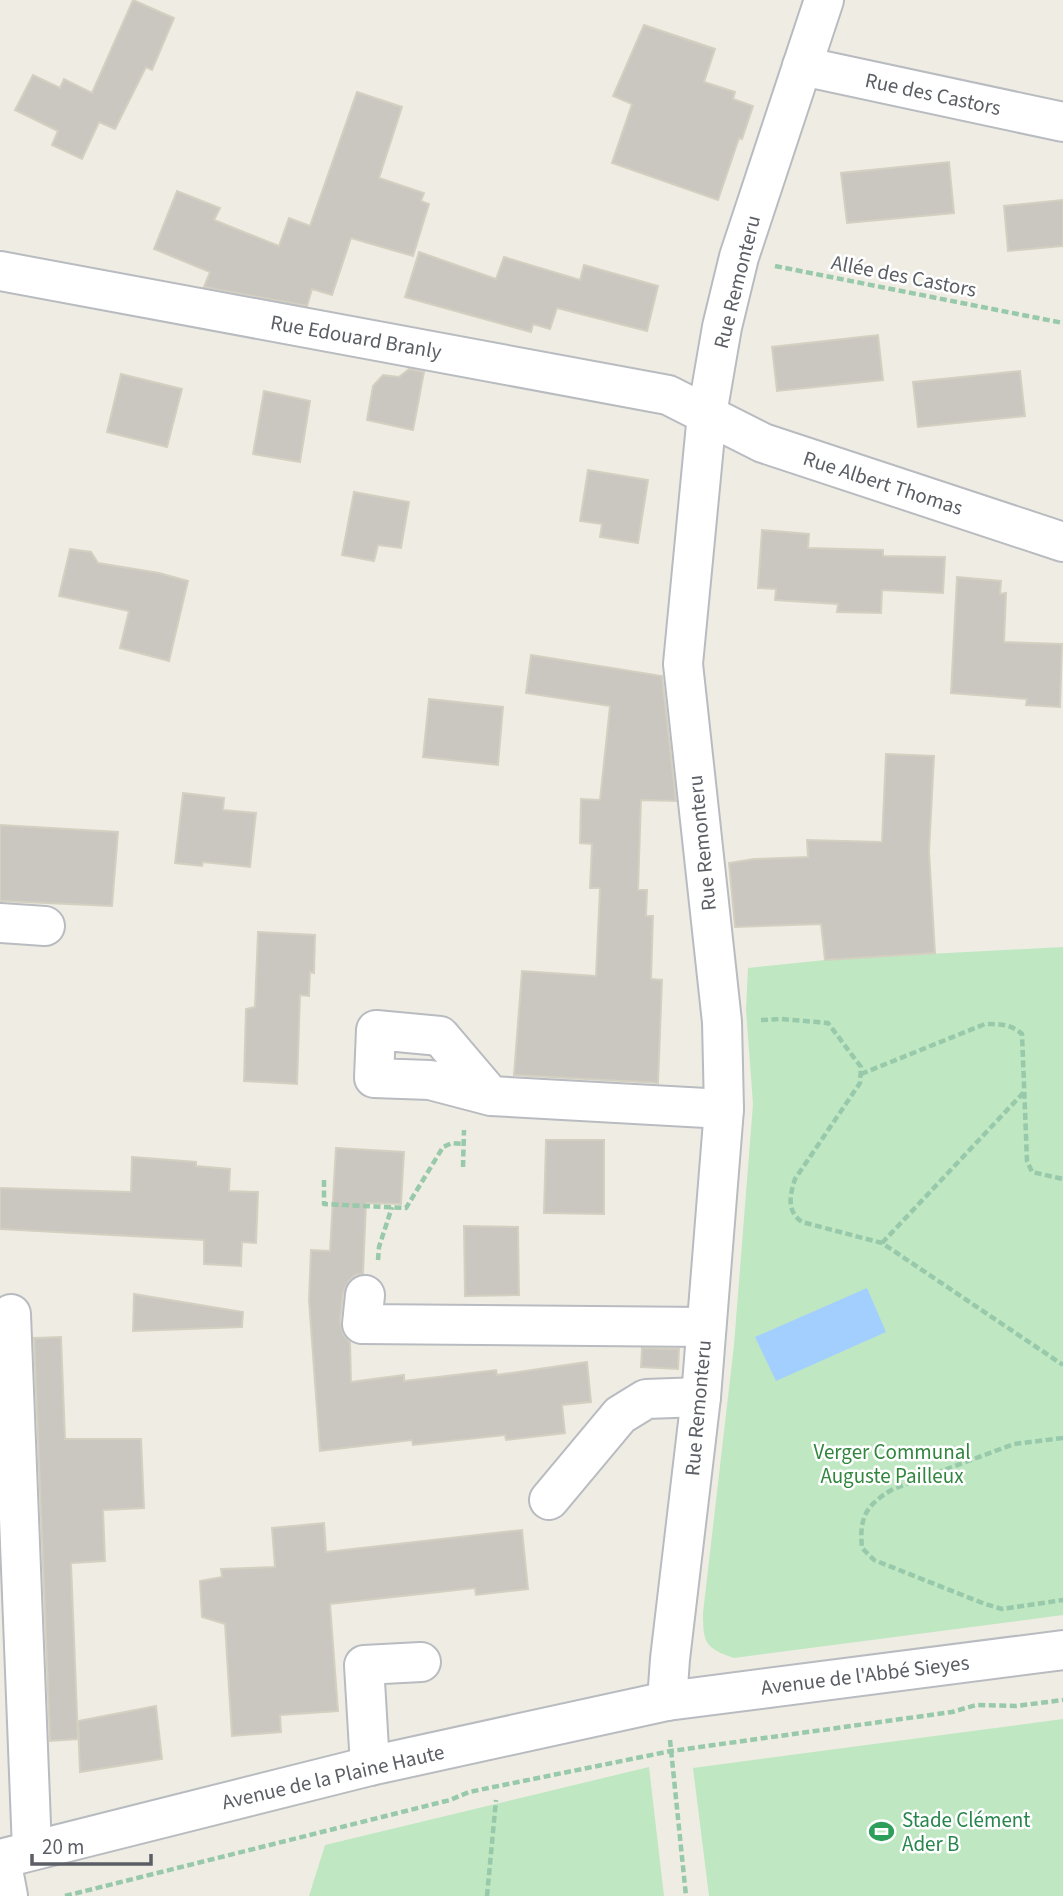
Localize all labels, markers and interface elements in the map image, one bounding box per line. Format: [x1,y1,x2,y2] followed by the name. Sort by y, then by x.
[862,65,1004,123] street label: Rue des Castors
[706,212,768,352] street label: Rue Remonteru
[829,247,979,305] street label: Allée des Castors
[268,307,444,367] street label: Rue Edouard Branly
[799,443,967,523] street label: Rue Albert Thomas
[680,774,724,912] street label: Rue Remonteru
[677,1339,719,1477] street label: Rue Remonteru
[813,1437,971,1491] park label: Verger Communal Auguste Pailleux
[759,1647,971,1703] street label: Avenue de l'Abbé Sieyes
[219,1737,447,1817] street label: Avenue de la Plaine Haute
[902,1805,1030,1859] place label: Stade Clément Ader B
[868,1818,896,1846] sports icon: Stade Clément Ader B
[32,1822,150,1866] scale bar
[42,1832,84,1862] text: 20 m

